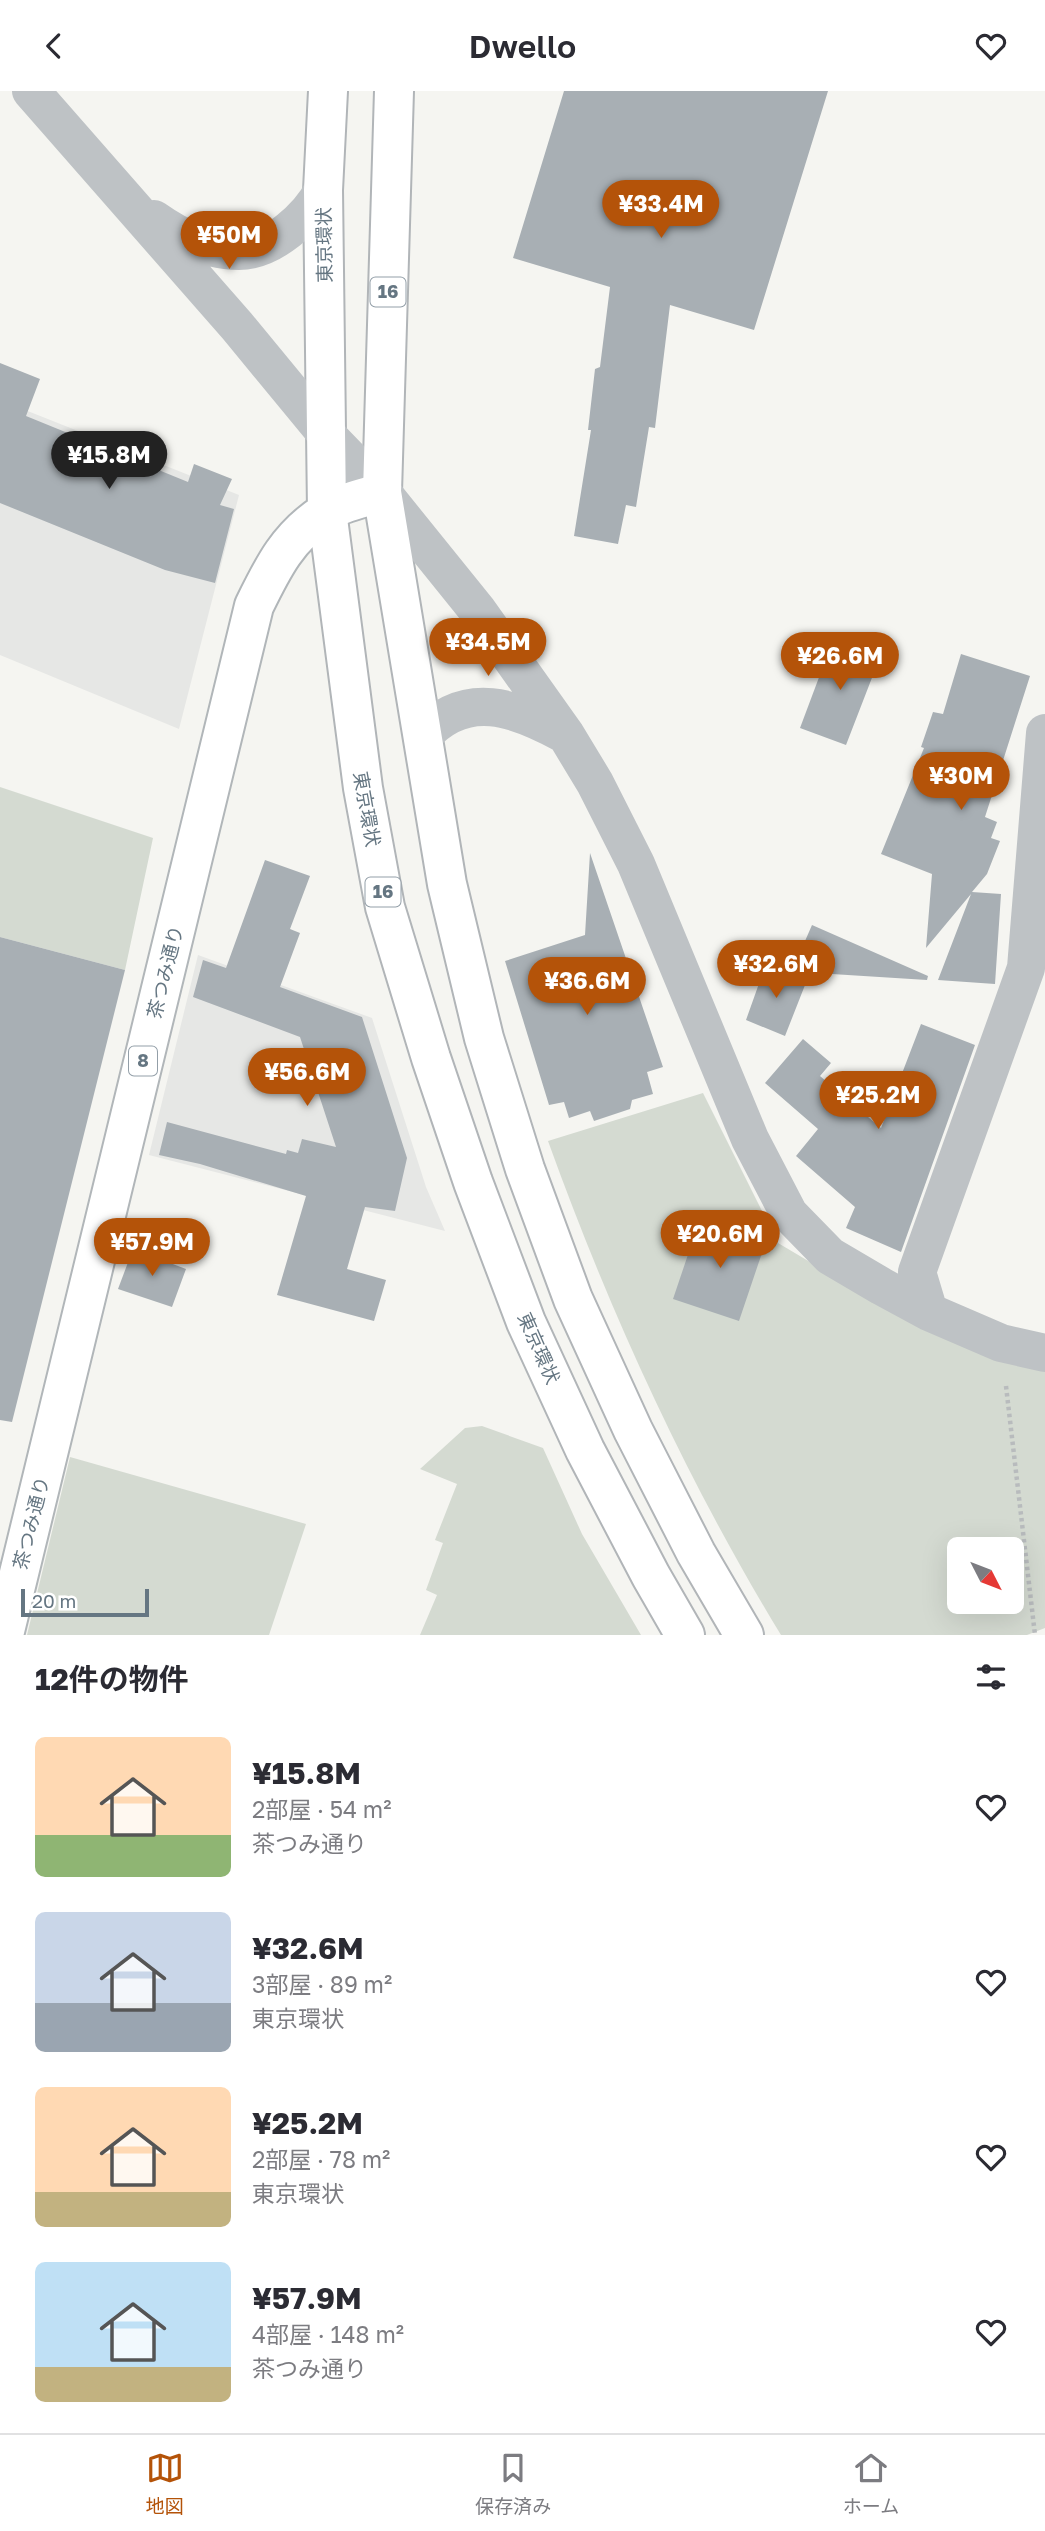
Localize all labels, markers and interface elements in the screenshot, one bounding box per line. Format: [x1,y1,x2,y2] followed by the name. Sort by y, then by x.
[35,27,73,65] icon: back
[469,27,576,65] text: Dwello
[972,27,1010,65] icon: heart
[604,181,718,240] pin: ¥33.4M
[618,189,704,217] text: ¥33.4M
[311,207,336,283] street label: 東京環状
[188,211,270,271] pin: ¥50M
[197,220,261,248] text: ¥50M
[370,277,406,307] road number: 16
[52,431,166,491] pin: ¥15.8M
[67,440,151,468] text: ¥15.8M
[431,619,545,678] pin: ¥34.5M
[445,627,531,655] text: ¥34.5M
[783,633,897,692] pin: ¥26.6M
[797,641,883,669] text: ¥26.6M
[920,753,1002,812] pin: ¥30M
[929,761,993,789] text: ¥30M
[350,769,385,848] street label: 東京環状
[366,877,400,907] road number: 16
[142,923,187,1021] street label: 茶つみ通り
[719,941,833,1000] pin: ¥32.6M
[733,949,819,977] text: ¥32.6M
[530,957,644,1017] pin: ¥36.6M
[544,966,630,994] text: ¥36.6M
[129,1047,157,1076] road number: 8
[250,1049,364,1108] pin: ¥56.6M
[264,1057,350,1085] text: ¥56.6M
[821,1072,935,1131] pin: ¥25.2M
[835,1080,921,1108] text: ¥25.2M
[663,1211,777,1270] pin: ¥20.6M
[95,1219,209,1278] pin: ¥57.9M
[677,1219,763,1247] text: ¥20.6M
[110,1227,194,1255] text: ¥57.9M
[513,1308,565,1387] street label: 東京環状
[8,1474,53,1572] street label: 茶つみ通り
[947,1537,1024,1613] north arrow
[947,1537,1024,1614] map controls
[21,1586,149,1618] scale bar
[32,1589,76,1612] text: 20 m
[972,1658,1010,1696] icon: filters
[35,1661,189,1697] text: 12件の物件
[252,1755,361,1791] text: ¥15.8M
[91,1765,175,1849] icon: home
[972,1788,1010,1826] icon: heart
[252,1795,392,1823] text: 2部屋 · 54 m²
[252,1829,367,1857] text: 茶つみ通り
[252,1930,364,1966] text: ¥32.6M
[91,1940,175,2024] icon: home
[972,1963,1010,2001] icon: heart
[252,1970,392,1998] text: 3部屋 · 89 m²
[252,2004,344,2032] text: 東京環状
[252,2105,363,2141] text: ¥25.2M
[91,2115,175,2199] icon: home
[972,2138,1010,2176] icon: heart
[252,2145,390,2173] text: 2部屋 · 78 m²
[252,2179,344,2207] text: 東京環状
[252,2280,362,2316] text: ¥57.9M
[91,2290,175,2374] icon: home
[972,2313,1010,2351] icon: heart
[252,2320,404,2348] text: 4部屋 · 148 m²
[252,2354,367,2382] text: 茶つみ通り
[146,2449,184,2518] tab: 地図
[475,2449,551,2518] tab: 保存済み
[843,2449,899,2518] tab: ホーム

